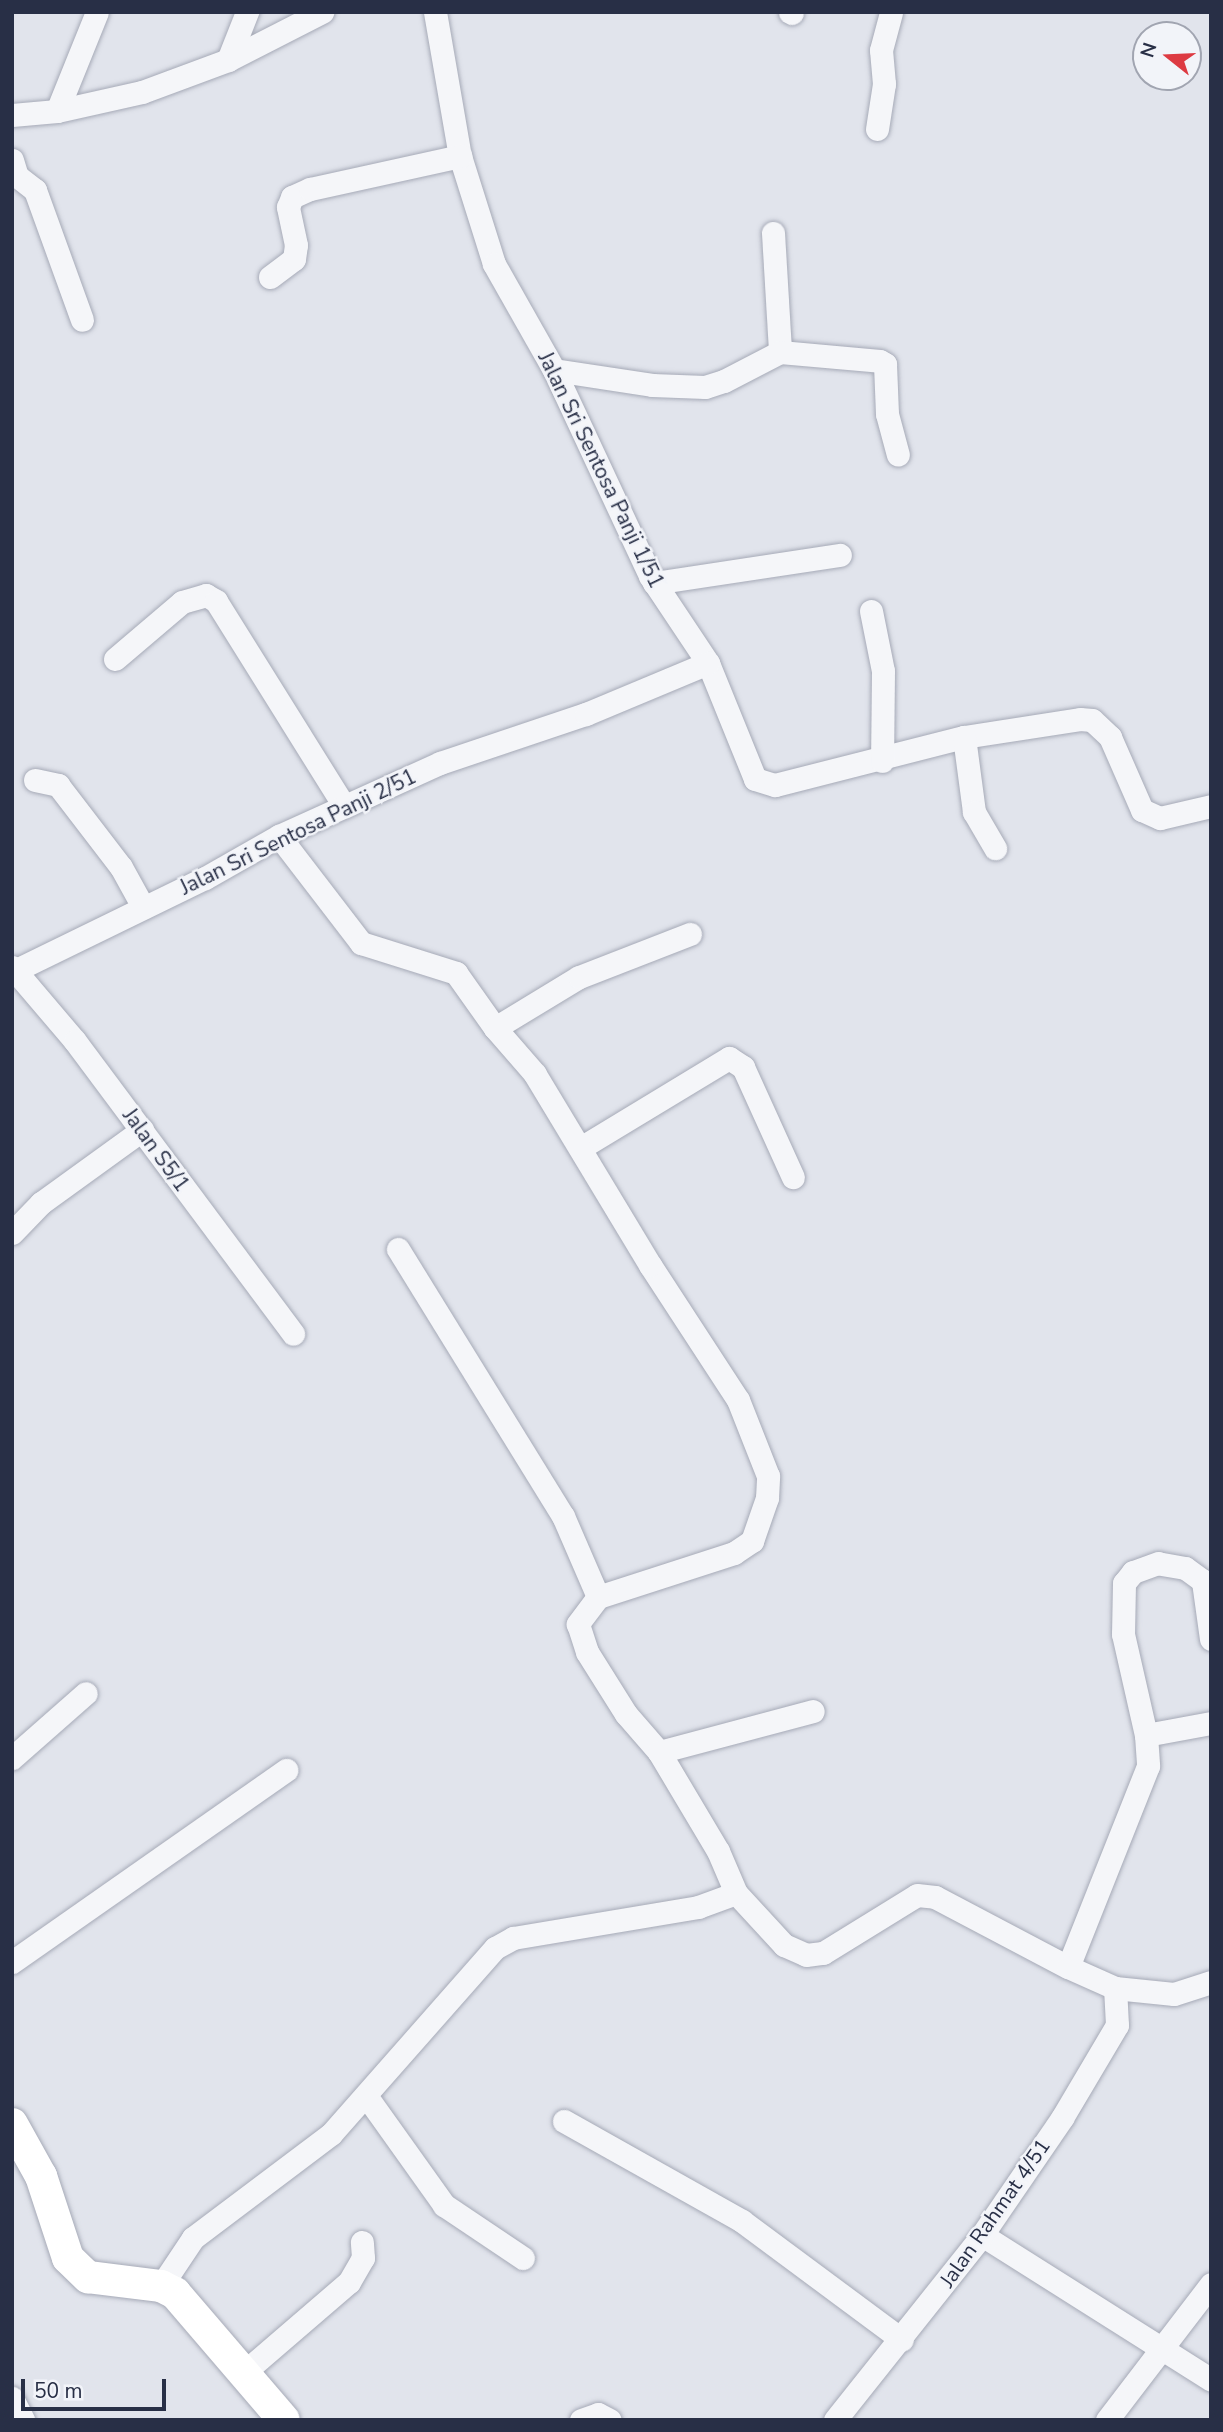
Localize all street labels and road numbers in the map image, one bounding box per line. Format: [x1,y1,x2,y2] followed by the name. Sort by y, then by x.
[533,348,669,592] street label: Jalan Sri Sentosa Panji 1/51
[176,764,420,900] street label: Jalan Sri Sentosa Panji 2/51
[117,1103,195,1197] street label: Jalan S5/1
[934,2134,1056,2292] street label: Jalan Rahmat 4/51

